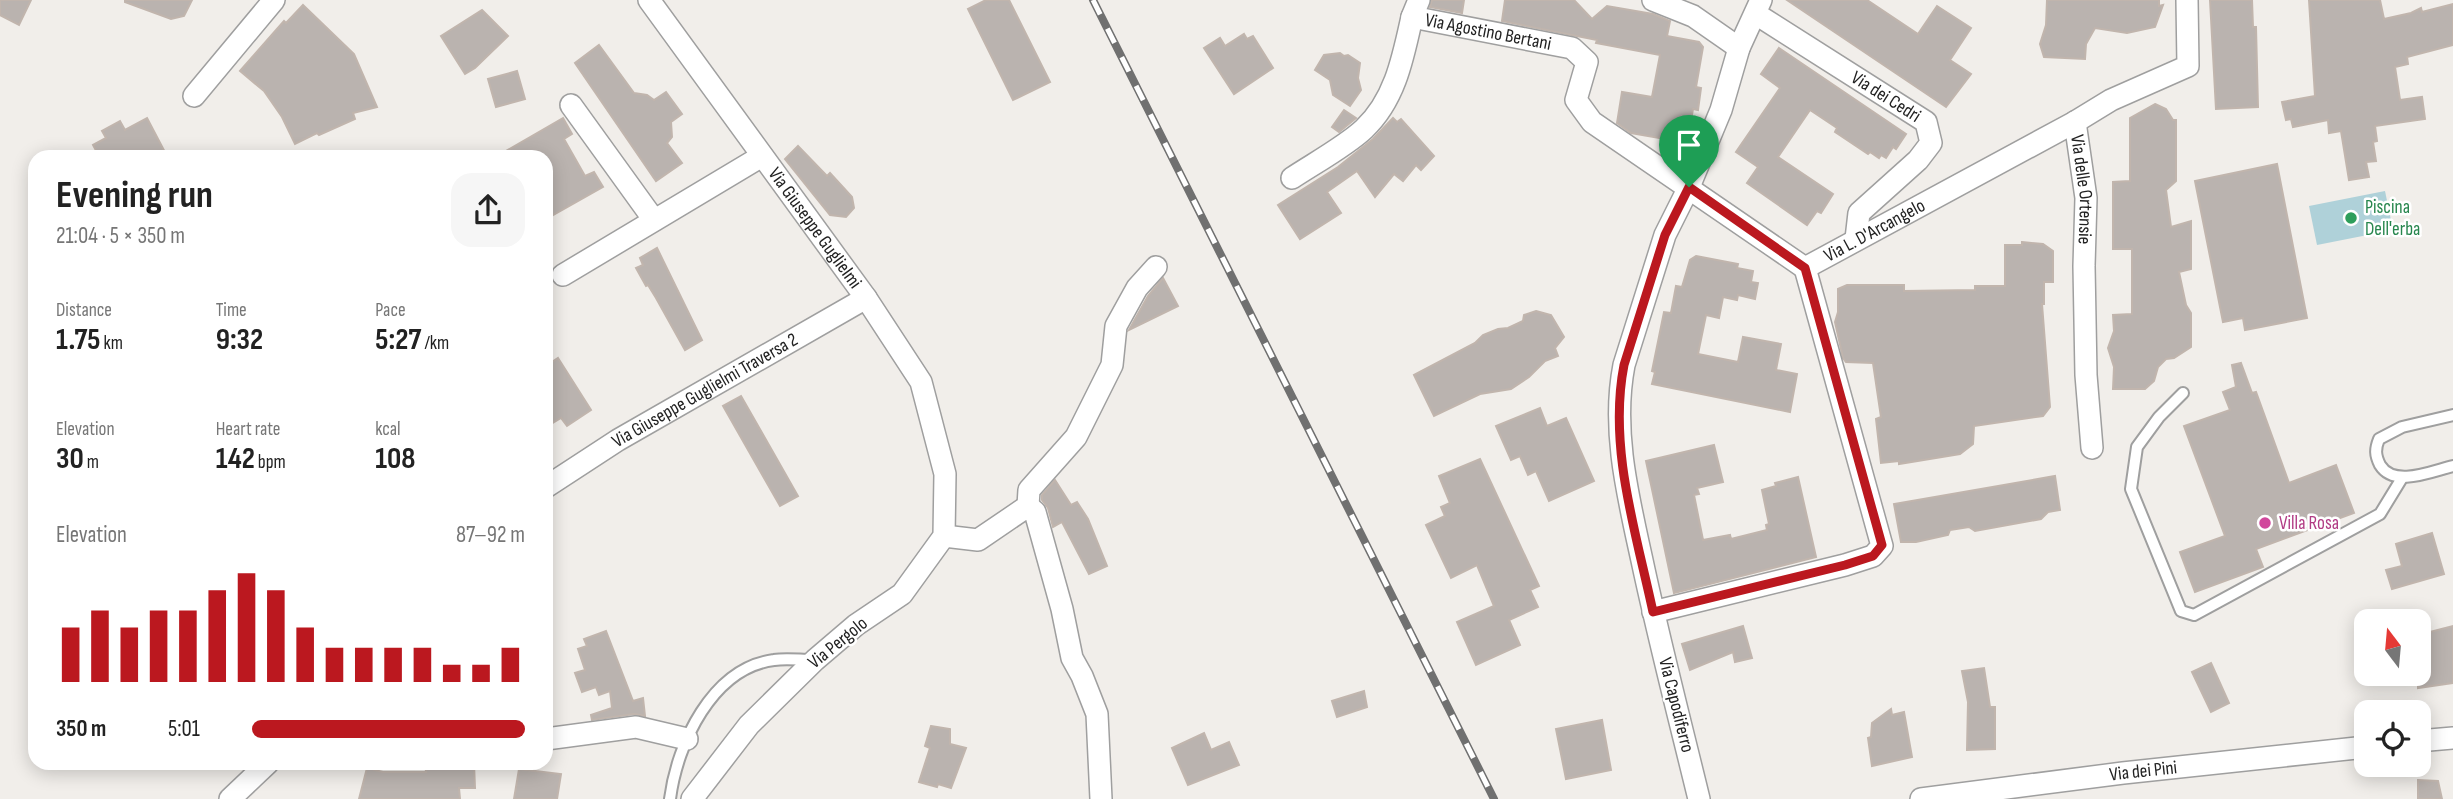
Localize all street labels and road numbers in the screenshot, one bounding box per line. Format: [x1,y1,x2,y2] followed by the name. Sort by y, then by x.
[1423,8,1553,55] street label: Via Agostino Bertani
[1847,66,1925,127] street label: Via dei Cedri
[2065,133,2098,245] street label: Via delle Ortensie
[763,163,867,293] street label: Via Giuseppe Guglielmi
[1820,194,1929,267] street label: Via L. D'Arcangelo
[607,328,802,452] street label: Via Giuseppe Guglielmi Traversa 2
[804,612,872,674] street label: Via Pergolo
[1653,655,1699,755] street label: Via Capodiferro
[2108,756,2178,786] street label: Via dei Pini

